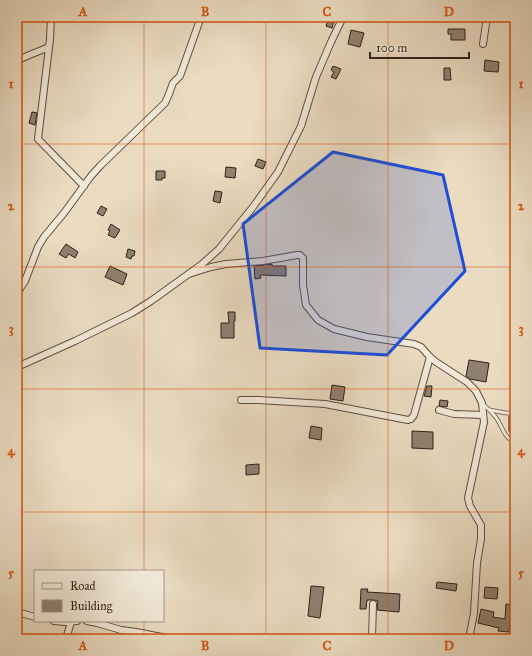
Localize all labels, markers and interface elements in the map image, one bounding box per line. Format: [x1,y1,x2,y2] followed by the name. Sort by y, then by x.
[78,4,88,20] text: A
[201,4,210,20] text: B
[323,4,332,20] text: C
[444,4,454,20] text: D
[370,34,469,60] scale bar
[376,41,407,55] text: 100 m
[8,76,14,92] text: 1
[518,76,524,92] text: 1
[8,198,15,214] text: 2
[518,198,525,214] text: 2
[8,321,14,337] text: 3
[518,321,524,337] text: 3
[7,443,15,459] text: 4
[517,443,525,459] text: 4
[8,565,15,581] text: 5
[518,565,525,581] text: 5
[34,570,164,622] legend
[70,579,96,593] text: Road
[70,599,113,614] text: Building
[78,638,88,654] text: A
[201,638,210,654] text: B
[323,638,332,654] text: C
[444,638,454,654] text: D

